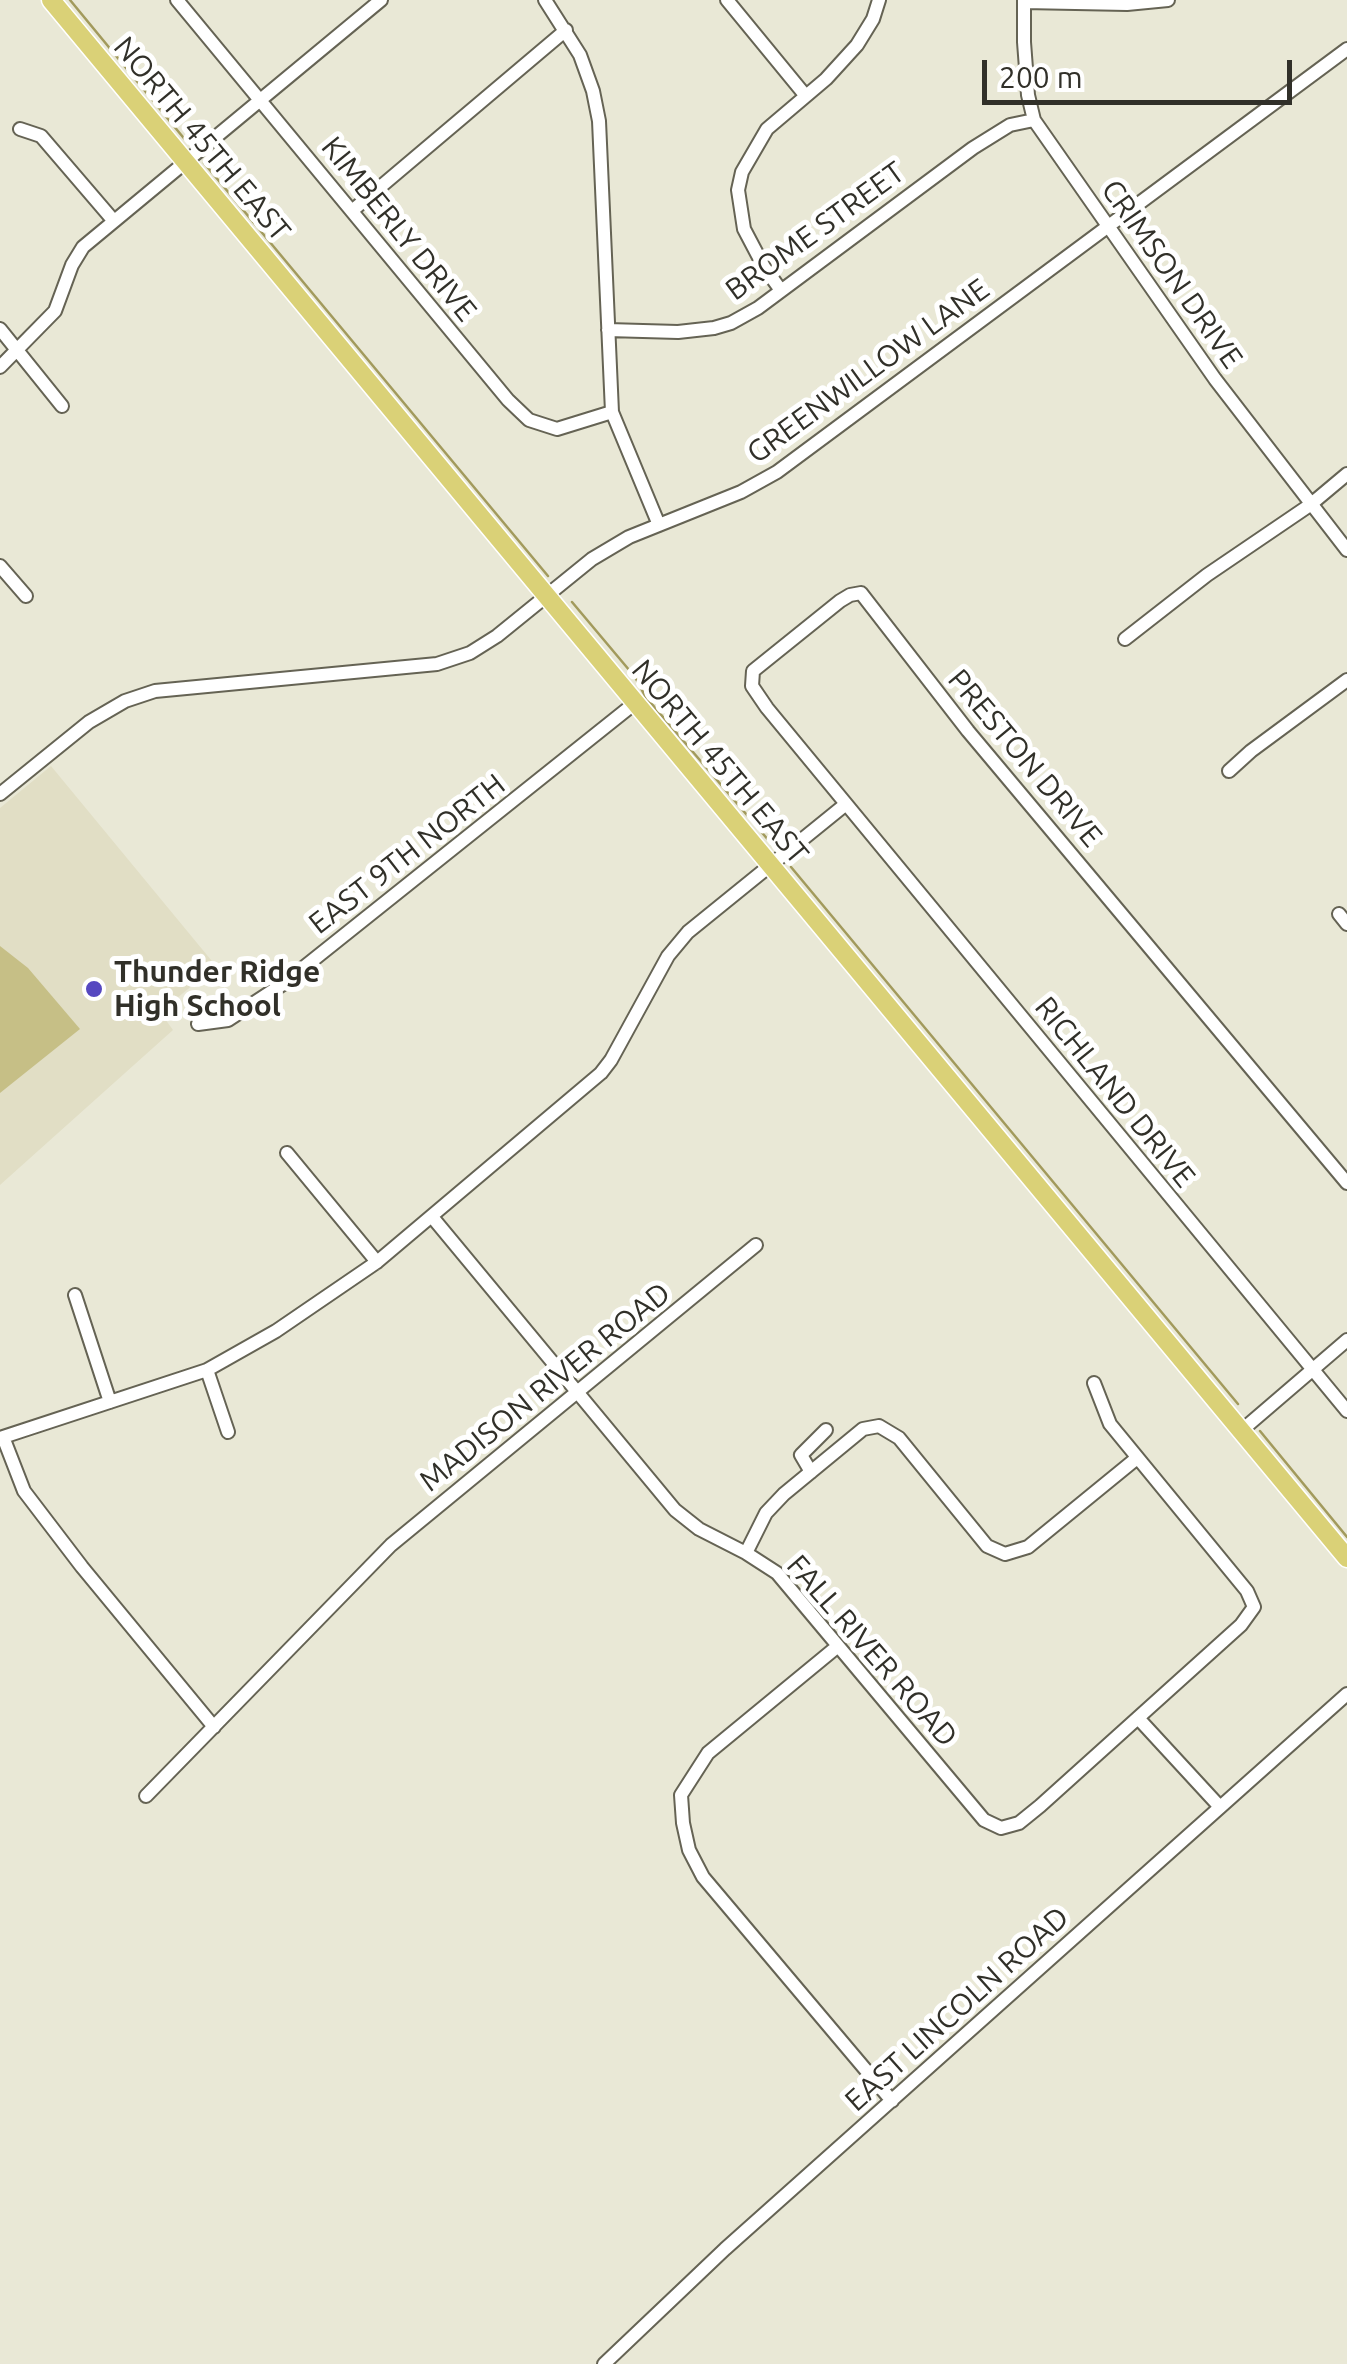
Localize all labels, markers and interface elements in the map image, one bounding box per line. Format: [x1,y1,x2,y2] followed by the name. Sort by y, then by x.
[106,29,298,249] street label: NORTH 45TH EAST
[987,40,1297,102] scale bar
[999,60,1083,94] text: 200 m
[314,130,484,328] street label: KIMBERLY DRIVE
[719,154,911,308] street label: BROME STREET
[1094,173,1250,375] street label: CRIMSON DRIVE
[740,271,996,471] street label: GREENWILLOW LANE
[624,652,816,872] street label: NORTH 45TH EAST
[940,662,1110,854] street label: PRESTON DRIVE
[302,766,512,942] street label: EAST 9TH NORTH
[114,954,320,1024] place label: Thunder Ridge High School
[83,978,105,1000] marker: Thunder Ridge High School
[1027,990,1203,1194] street label: RICHLAND DRIVE
[412,1275,678,1499] street label: MADISON RIVER ROAD
[779,1548,965,1754] street label: FALL RIVER ROAD
[838,1899,1076,2119] street label: EAST LINCOLN ROAD

